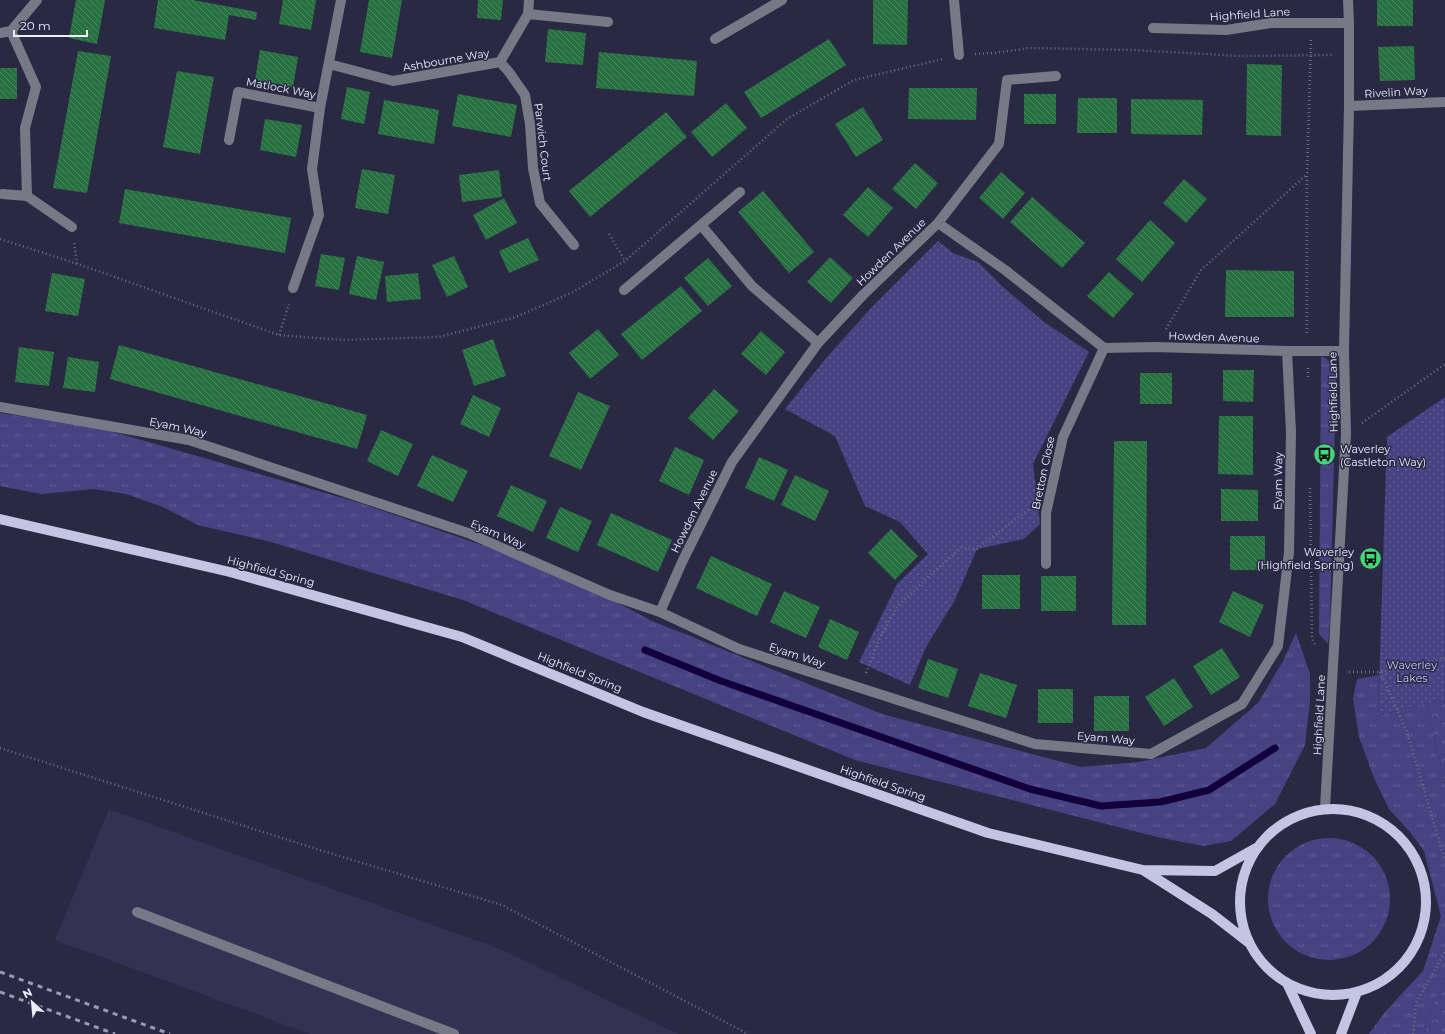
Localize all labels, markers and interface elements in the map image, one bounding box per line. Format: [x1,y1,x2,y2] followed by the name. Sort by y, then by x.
[1209,4,1291,24] street label: Highfield Lane
[14,12,87,38] scale bar
[20,18,51,33] text: 20 m
[402,46,490,74] street label: Ashbourne Way
[245,74,317,102] street label: Matlock Way
[1364,83,1428,101] street label: Rivelin Way
[531,102,555,182] street label: Parwich Court
[853,215,929,289] street label: Howden Avenue
[1168,328,1260,346] street label: Howden Avenue
[1325,351,1341,432] street label: Highfield Lane
[148,414,208,440] street label: Eyam Way
[1028,435,1058,511] street label: Bretton Close
[1312,442,1338,468] bus stop icon: Waverley (Castleton Way)
[1340,442,1426,469] place label: Waverley (Castleton Way)
[1270,452,1286,510] street label: Eyam Way
[668,467,720,555] street label: Howden Avenue
[469,516,527,552] street label: Eyam Way
[1257,545,1354,572] place label: Waverley (Highfield Spring)
[1357,545,1383,571] bus stop icon: Waverley (Highfield Spring)
[226,553,316,589] street label: Highfield Spring
[767,639,827,671] street label: Eyam Way
[536,649,624,695] street label: Highfield Spring
[1387,658,1437,685] park label: Waverley Lakes
[1310,674,1328,756] street label: Highfield Lane
[1076,728,1136,748] street label: Eyam Way
[838,762,928,804] street label: Highfield Spring
[12,982,52,1022] north arrow
[20,985,35,1001] text: N

